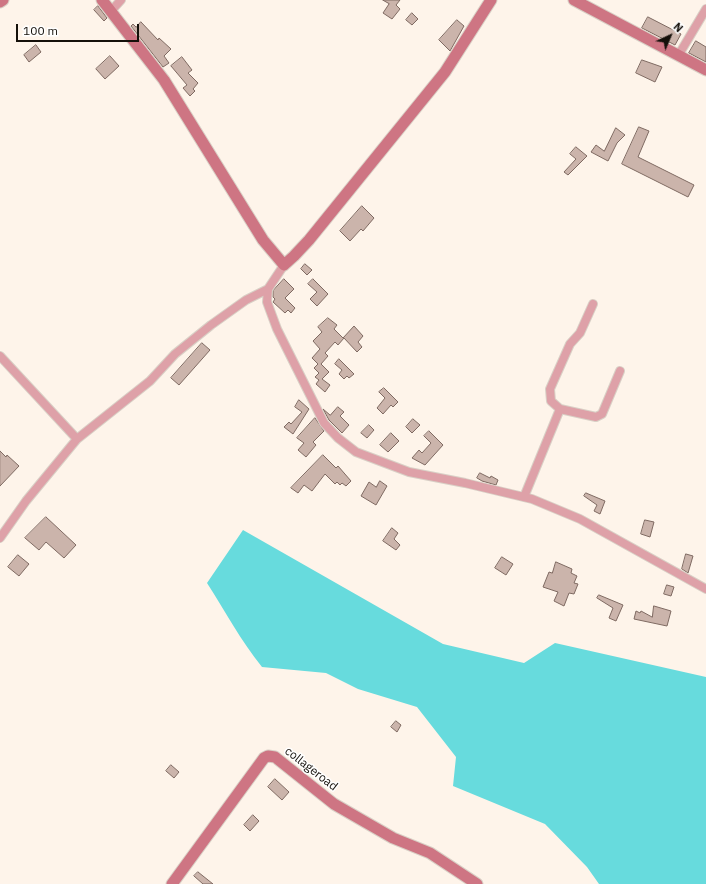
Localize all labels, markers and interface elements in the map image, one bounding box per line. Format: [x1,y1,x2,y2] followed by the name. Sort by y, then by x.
[18,16,141,42] scale bar
[650,16,690,56] north arrow
[671,20,686,35] text: N
[23,23,58,38] text: 100 m
[282,744,340,794] street label: collageroad

